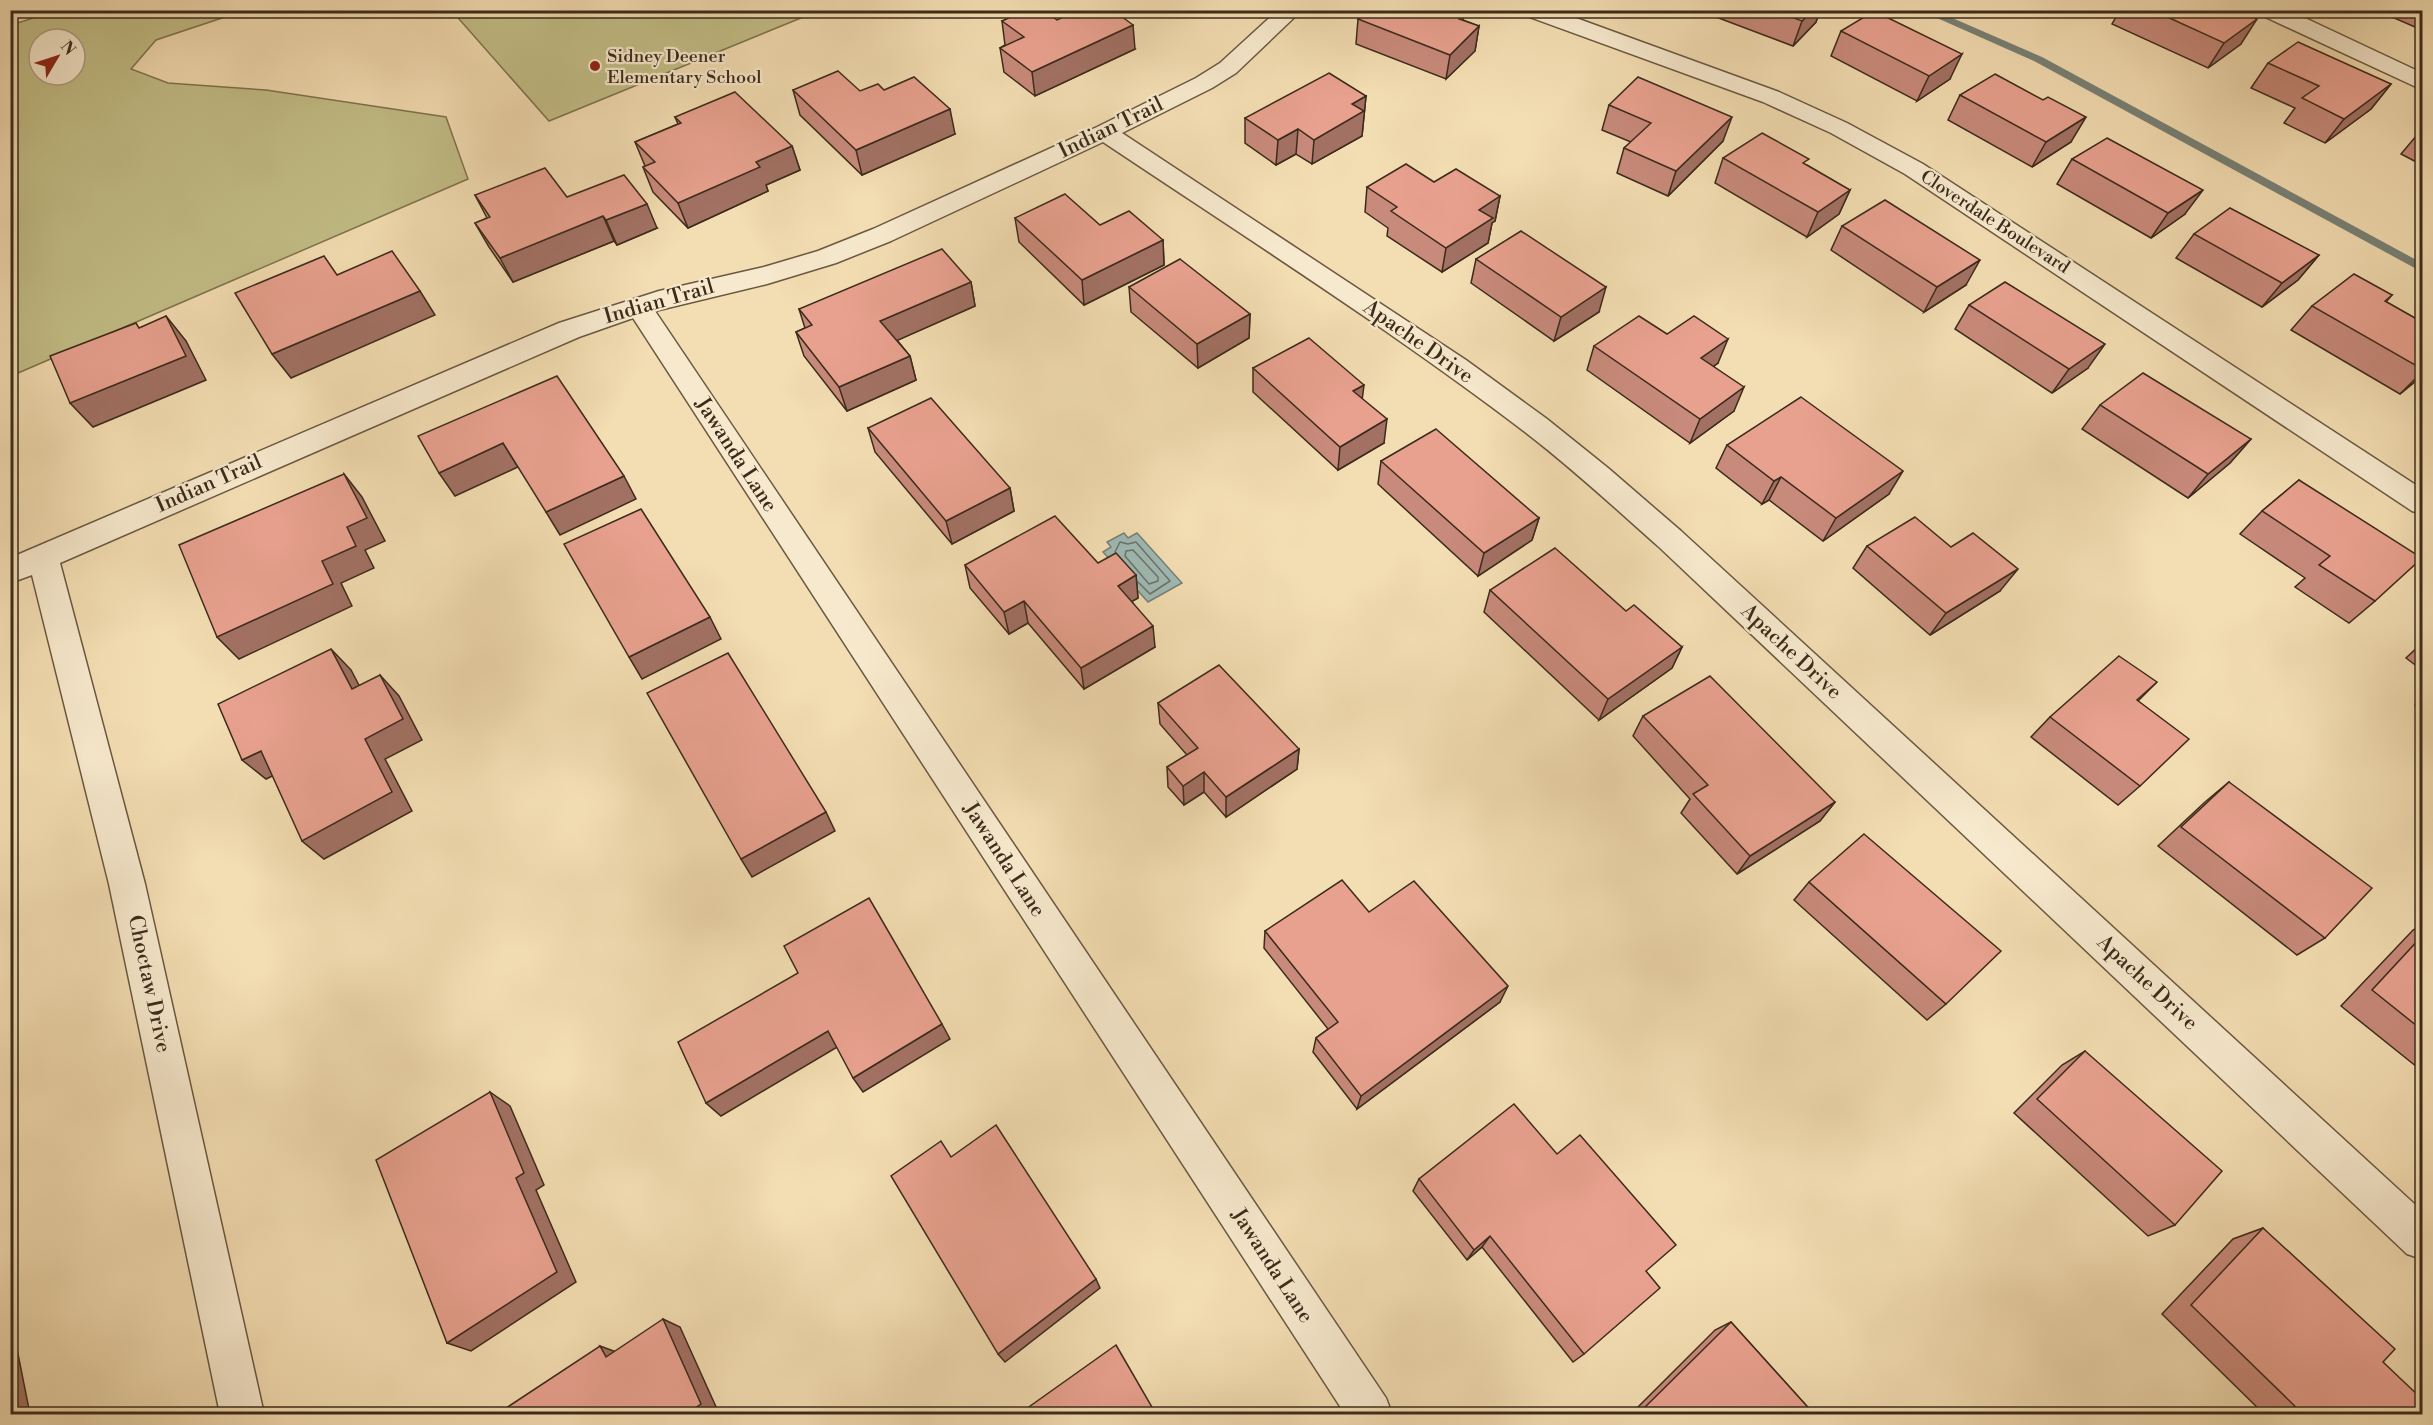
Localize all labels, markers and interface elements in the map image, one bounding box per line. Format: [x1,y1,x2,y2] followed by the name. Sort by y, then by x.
[27,27,87,87] north arrow
[56,37,80,60] text: N
[607,45,762,89] place label: Sidney Deener Elementary School
[588,59,602,73] marker: Sidney Deener Elementary School
[1054,91,1168,165] street label: Indian Trail
[1916,165,2075,279] street label: Cloverdale Boulevard
[601,274,717,330] street label: Indian Trail
[1357,294,1478,390] street label: Apache Drive
[689,392,783,517] street label: Jawanda Lane
[152,449,266,519] street label: Indian Trail
[1734,598,1847,705] street label: Apache Drive
[957,797,1051,922] street label: Jawanda Lane
[122,913,176,1055] street label: Choctaw Drive
[2090,929,2203,1036] street label: Apache Drive
[1225,1203,1319,1328] street label: Jawanda Lane

